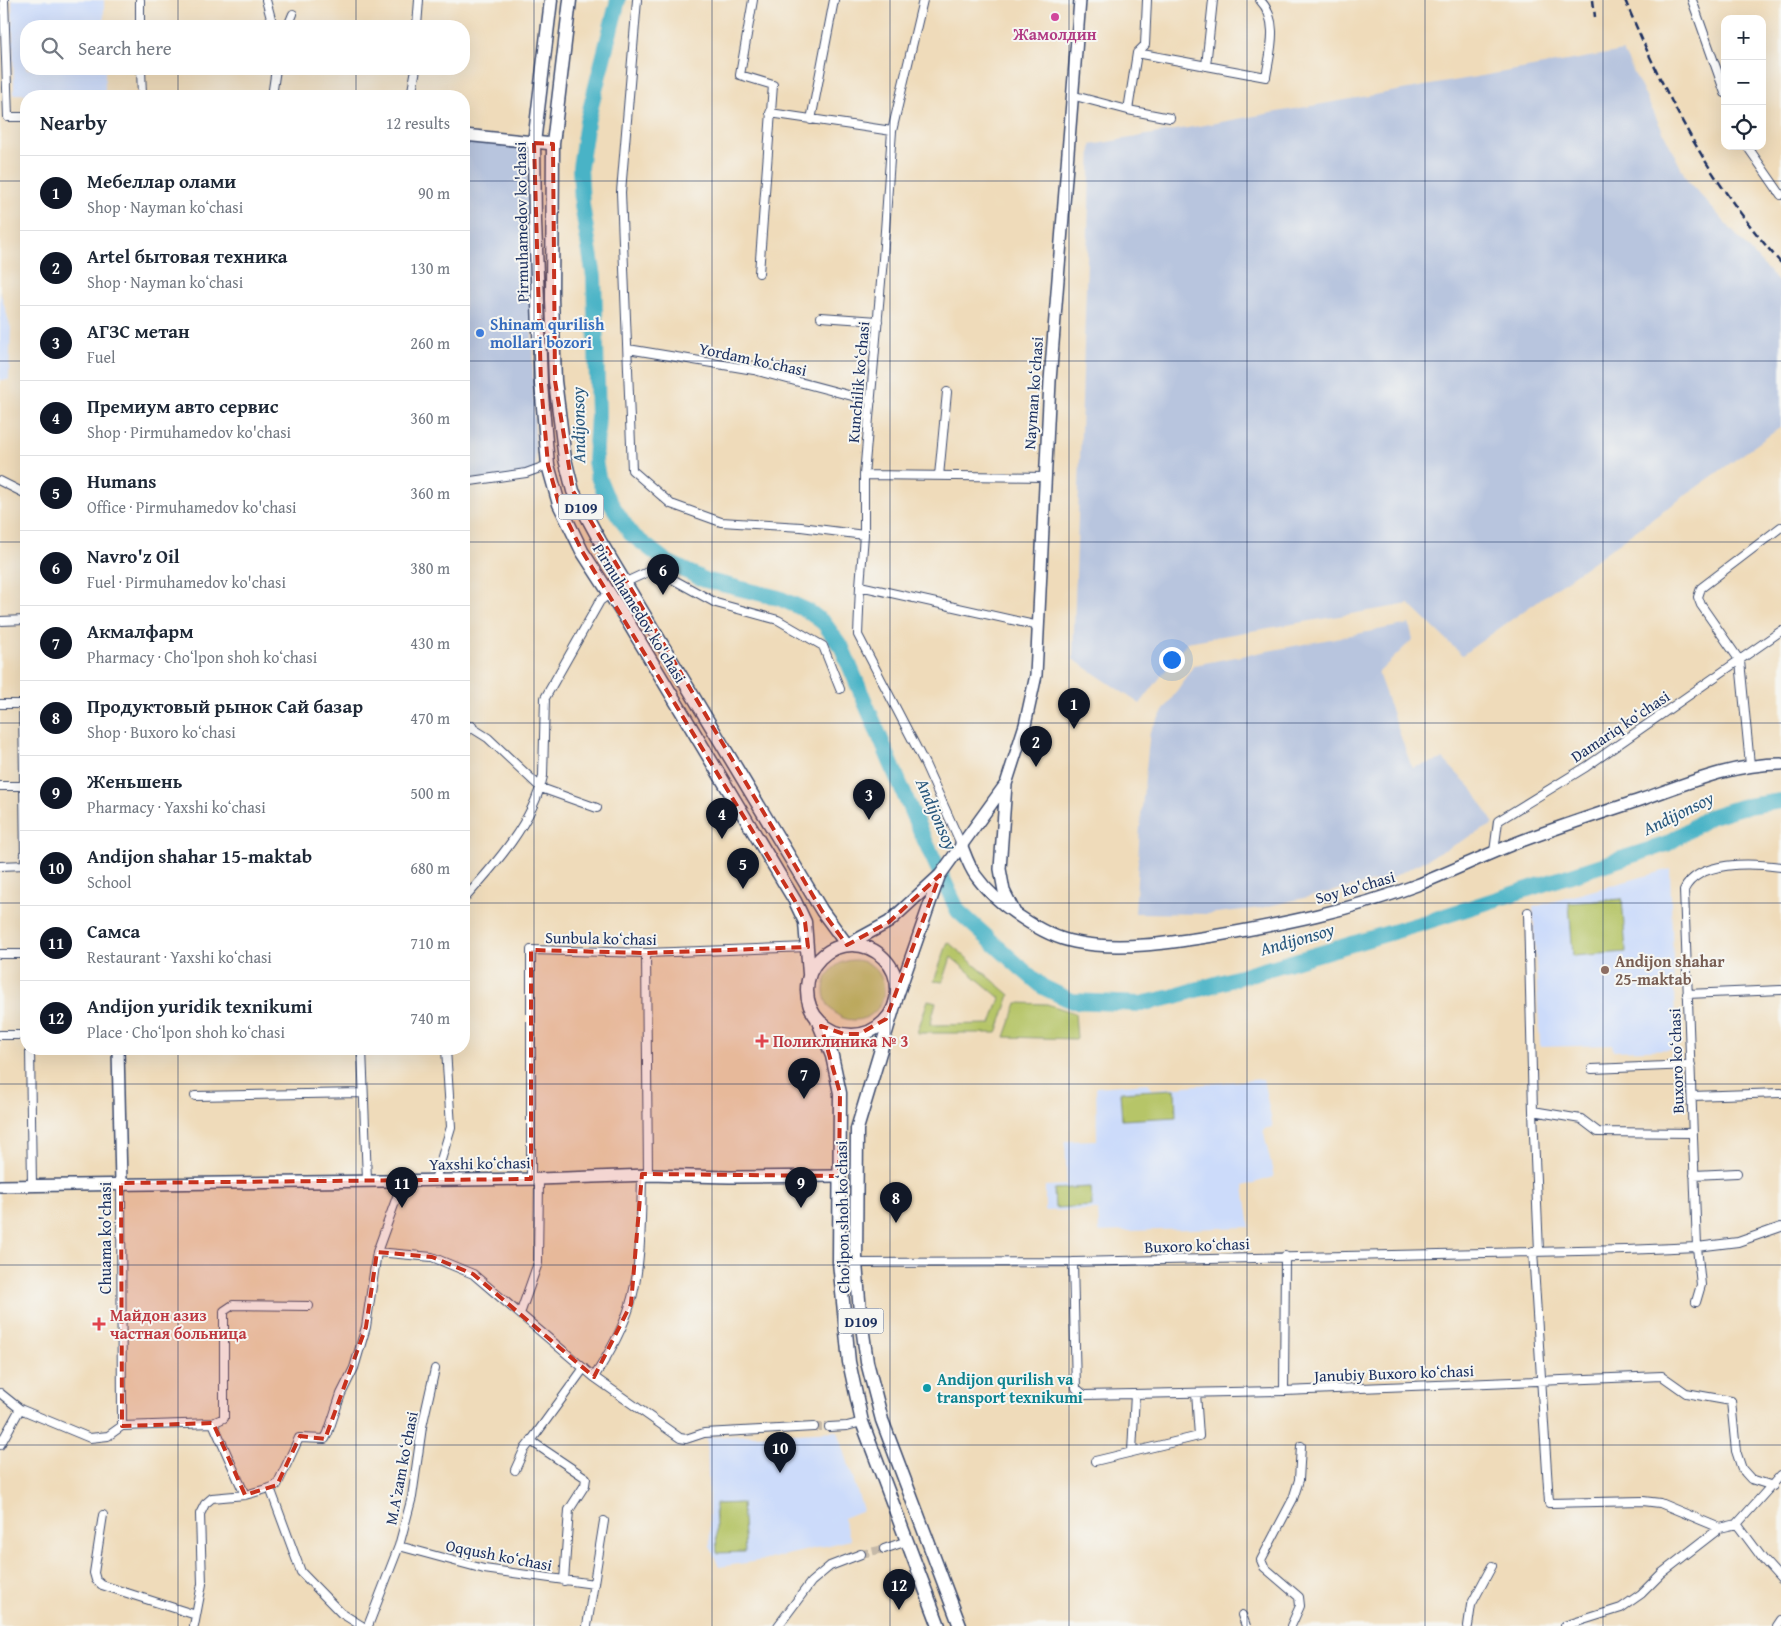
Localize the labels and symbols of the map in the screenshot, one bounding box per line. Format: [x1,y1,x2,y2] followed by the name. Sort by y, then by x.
[1049,11,1061,23] marker: Жамолдин
[1012,22,1097,46] place label: Жамолдин
[508,141,534,303] street label: Pirmuhamedov ko'chasi
[490,312,605,354] place label: Shinam qurilish mollari bozori
[841,320,875,444] street label: Kunchilik koʻchasi
[474,327,486,339] marker: Shinam qurilish mollari bozori
[1017,335,1049,450] street label: Nayman koʻchasi
[697,336,810,382] street label: Yordam koʻchasi
[564,386,592,464] water label: Andijonsoy
[558,494,604,520] road number: D109
[587,538,693,688] street label: Pirmuhamedov ko'chasi
[647,554,679,595] pin: 6
[1159,647,1185,673] your location
[1566,684,1675,768] street label: Damariq koʻchasi
[1058,688,1090,729] pin: 1
[1020,726,1052,767] pin: 2
[909,773,965,855] water label: Andijonsoy
[853,779,885,820] pin: 3
[1637,784,1719,842] water label: Andijonsoy
[706,798,738,839] pin: 4
[727,848,759,889] pin: 5
[1312,864,1398,910] street label: Soy ko'chasi
[1256,915,1338,963] water label: Andijonsoy
[545,925,658,951] street label: Sunbula koʻchasi
[1615,949,1725,991] place label: Andijon shahar 25-maktab
[1599,964,1611,976] marker: Andijon shahar 25-maktab
[1662,1007,1690,1114] street label: Buxoro koʻchasi
[773,1029,909,1053] place label: Поликлиника № 3
[755,1034,769,1048] marker: Поликлиника № 3
[788,1058,820,1099] pin: 7
[829,1140,855,1294] street label: Choʻlpon shoh koʻchasi
[429,1150,531,1176] street label: Yaxshi koʻchasi
[386,1167,418,1208] pin: 11
[785,1167,817,1208] pin: 9
[93,1181,117,1294] street label: Chuama ko'chasi
[880,1182,912,1223] pin: 8
[1144,1231,1251,1259] street label: Buxoro koʻchasi
[110,1303,247,1345] place label: Майдон азиз частная больница
[838,1308,884,1334] road number: D109
[92,1317,106,1331] marker: Майдон азиз частная больница
[1312,1358,1475,1388] street label: Janubiy Buxoro koʻchasi
[937,1367,1083,1409] place label: Andijon qurilish va transport texnikumi
[921,1382,933,1394] marker: Andijon qurilish va transport texnikumi
[378,1409,424,1527] street label: M.Aʻzam koʻchasi
[764,1432,796,1473] pin: 10
[444,1533,555,1577] street label: Oqqush koʻchasi
[883,1569,915,1610] pin: 12

